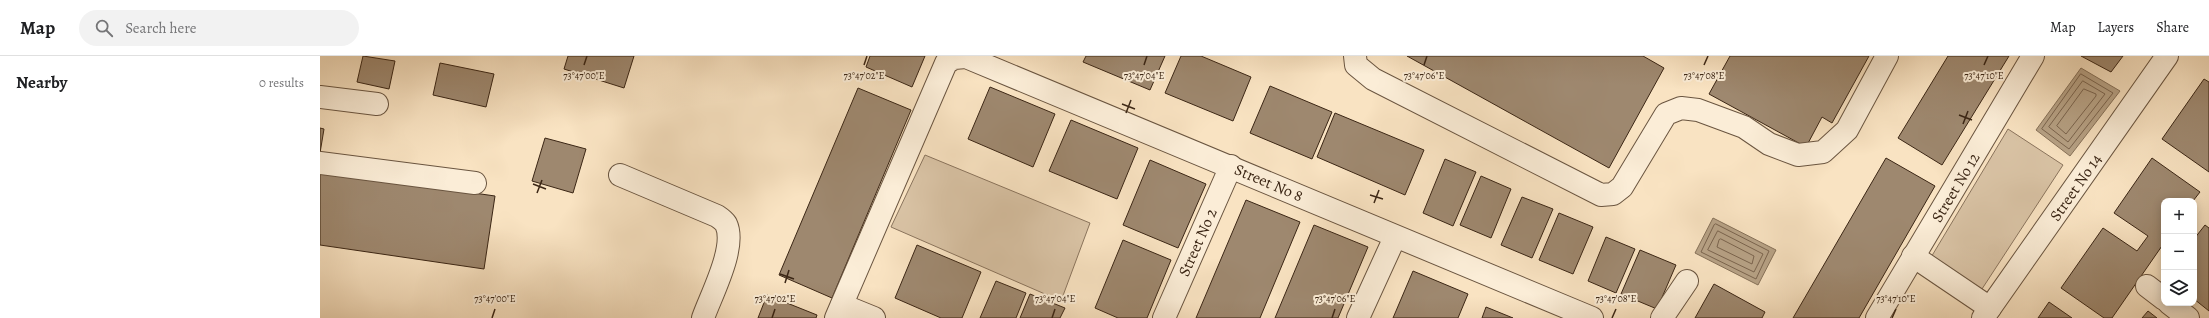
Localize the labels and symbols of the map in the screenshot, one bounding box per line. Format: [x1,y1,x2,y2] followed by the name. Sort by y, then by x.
[563,69,605,82] text: 73°47'00"E
[844,69,885,82] text: 73°47'02"E
[1124,69,1164,82] text: 73°47'04"E
[1404,69,1444,82] text: 73°47'06"E
[1684,69,1725,82] text: 73°47'08"E
[1964,69,2004,82] text: 73°47'10"E
[1926,148,1986,227] street label: Street No 12
[2045,149,2107,226] street label: Street No 14
[1231,159,1306,207] street label: Street No 8
[1173,204,1223,280] street label: Street No 2
[474,292,516,305] text: 73°47'00"E
[755,292,796,305] text: 73°47'02"E
[1035,292,1075,305] text: 73°47'04"E
[1315,292,1355,305] text: 73°47'06"E
[1596,292,1637,305] text: 73°47'08"E
[1876,292,1916,305] text: 73°47'10"E

